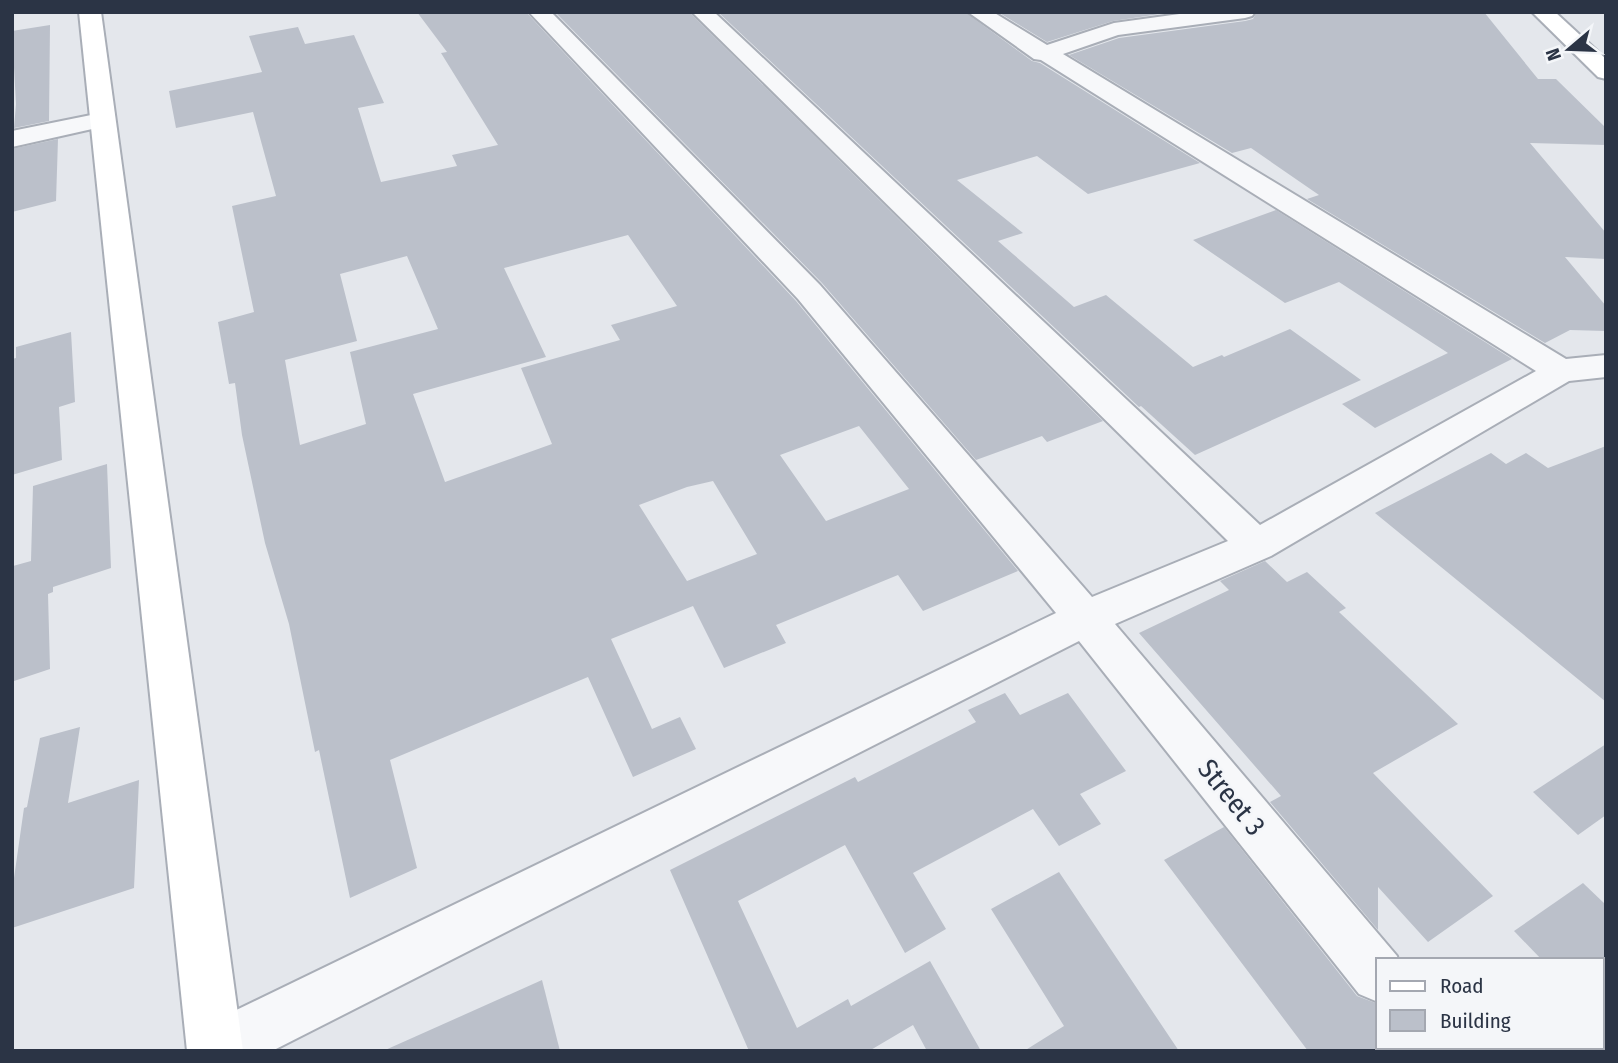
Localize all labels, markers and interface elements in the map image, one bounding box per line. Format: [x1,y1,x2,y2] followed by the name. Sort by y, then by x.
[1534,14,1604,84] north arrow
[1541,45,1566,64] text: N
[1191,753,1272,842] street label: Street 3
[1376,958,1604,1049] legend
[1440,973,1484,999] text: Road
[1440,1008,1511,1034] text: Building

